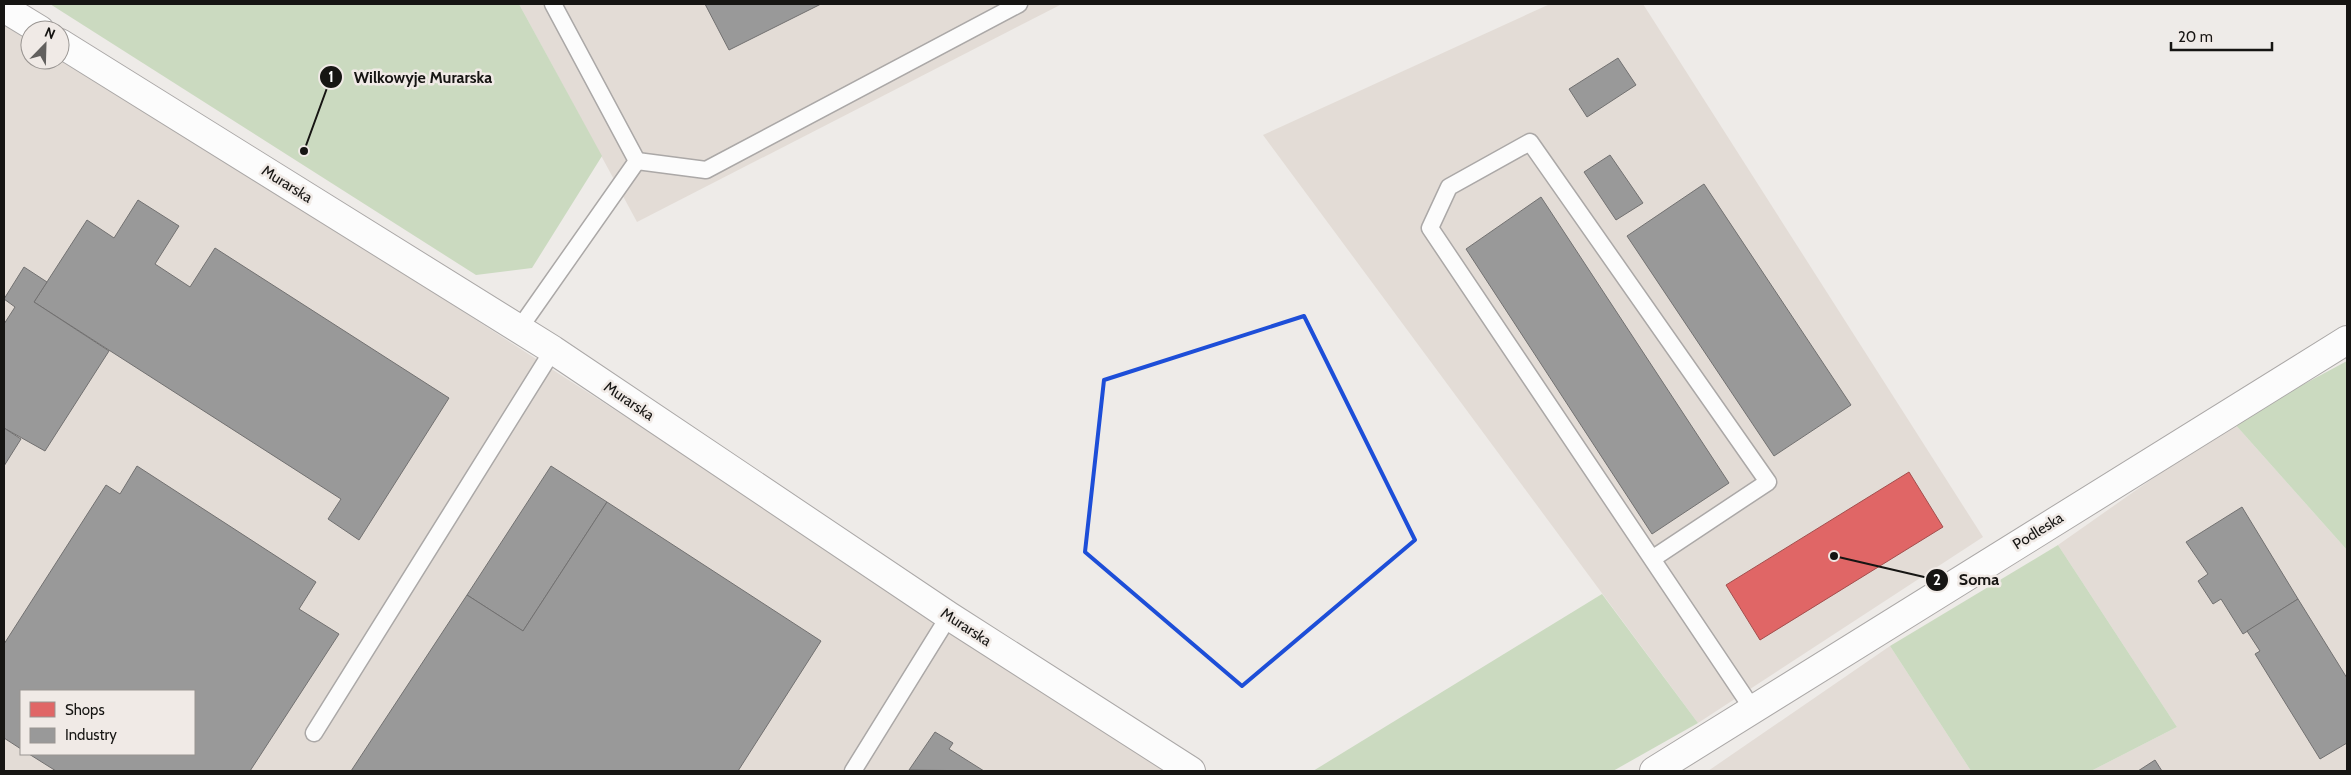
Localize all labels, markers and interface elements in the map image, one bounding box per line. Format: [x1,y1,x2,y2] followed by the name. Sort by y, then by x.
[20,20,70,70] north arrow
[2171,20,2272,52] scale bar
[42,23,58,43] text: N
[2178,28,2213,46] text: 20 m
[318,61,502,92] callout: Wilkowyje Murarska
[328,68,334,86] text: 1
[354,68,492,87] text: Wilkowyje Murarska
[258,161,316,207] street label: Murarska
[601,378,658,425] street label: Murarska
[2009,508,2067,554] street label: Podleska
[1924,564,2009,595] callout: Soma
[1959,570,1999,589] text: Soma
[1933,571,1941,589] text: 2
[937,604,995,650] street label: Murarska
[20,690,195,755] legend
[65,701,105,719] text: Shops
[65,726,117,744] text: Industry

